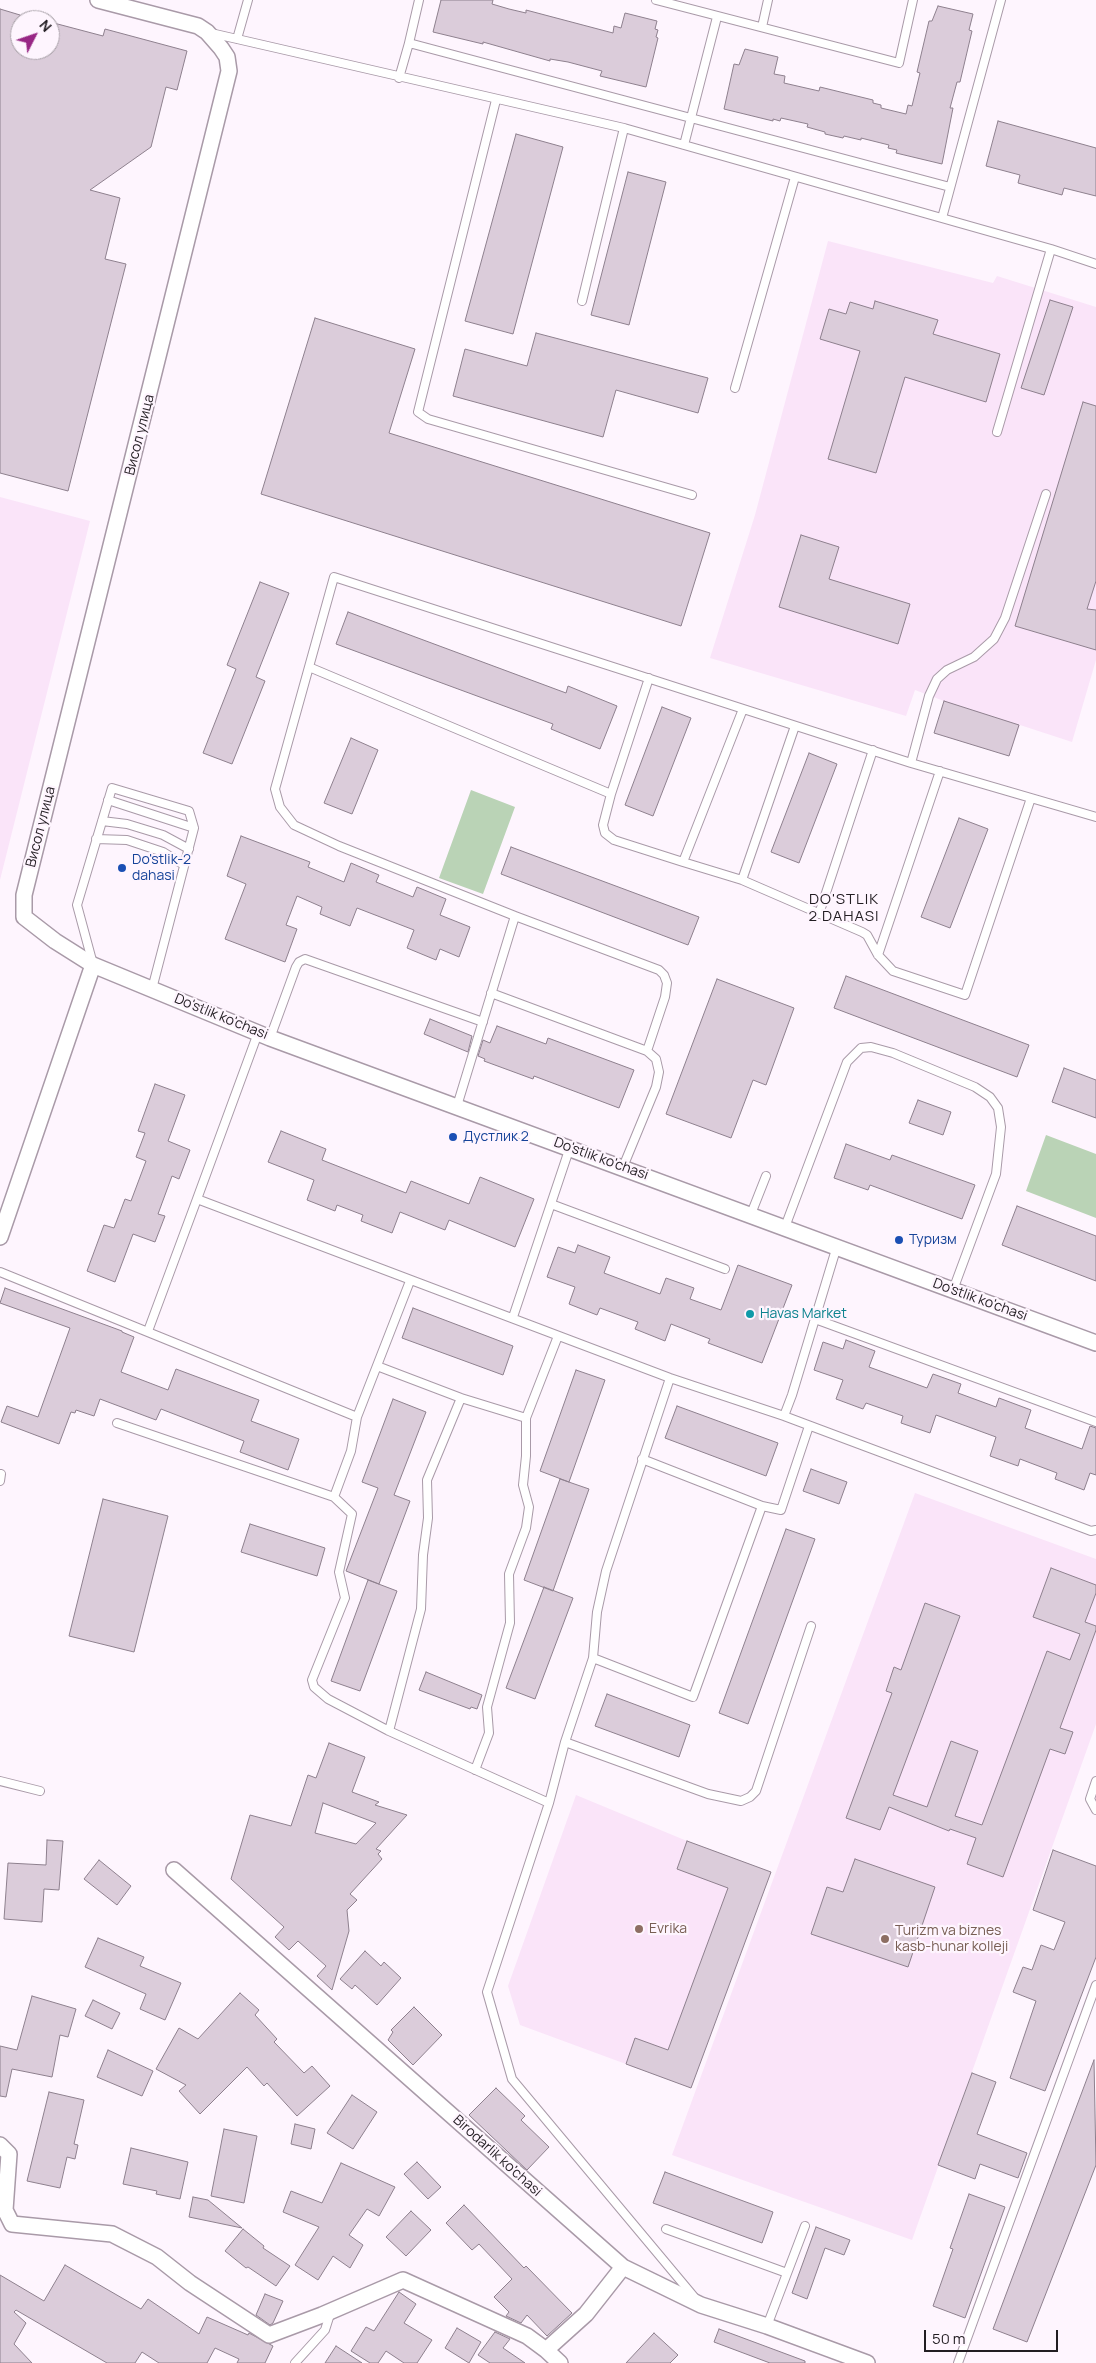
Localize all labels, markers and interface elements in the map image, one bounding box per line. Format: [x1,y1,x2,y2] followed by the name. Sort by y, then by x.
[10,10,60,60] north arrow
[35,15,56,36] text: N
[122,393,158,477] street label: Висол улица
[23,785,59,869] street label: Висол улица
[132,852,191,884] place label: Do'stlik-2 dahasi
[116,862,128,874] marker: Do'stlik-2 dahasi
[807,891,881,926] district label: DO'STLIK 2 DAHASI
[172,991,270,1043] street label: Do'stlik ko'chasi
[463,1129,529,1145] place label: Дустлик 2
[447,1131,459,1143] marker: Дустлик 2
[551,1134,651,1184] street label: Do'stlik ko'chasi
[909,1232,957,1248] place label: Туризм
[893,1234,905,1246] marker: Туризм
[930,1275,1030,1325] street label: Do'stlik ko'chasi
[760,1306,847,1322] place label: Havas Market
[744,1308,756,1320] marker: Havas Market
[649,1921,687,1937] place label: Evrika
[633,1923,645,1935] marker: Evrika
[895,1923,1008,1955] place label: Turizm va biznes kasb-hunar kolleji
[879,1933,891,1945] marker: Turizm va biznes kasb-hunar kolleji
[449,2112,545,2200] street label: Birodarlik ko'chasi
[926,2320,1060,2352] scale bar
[932,2328,966,2349] text: 50 m

